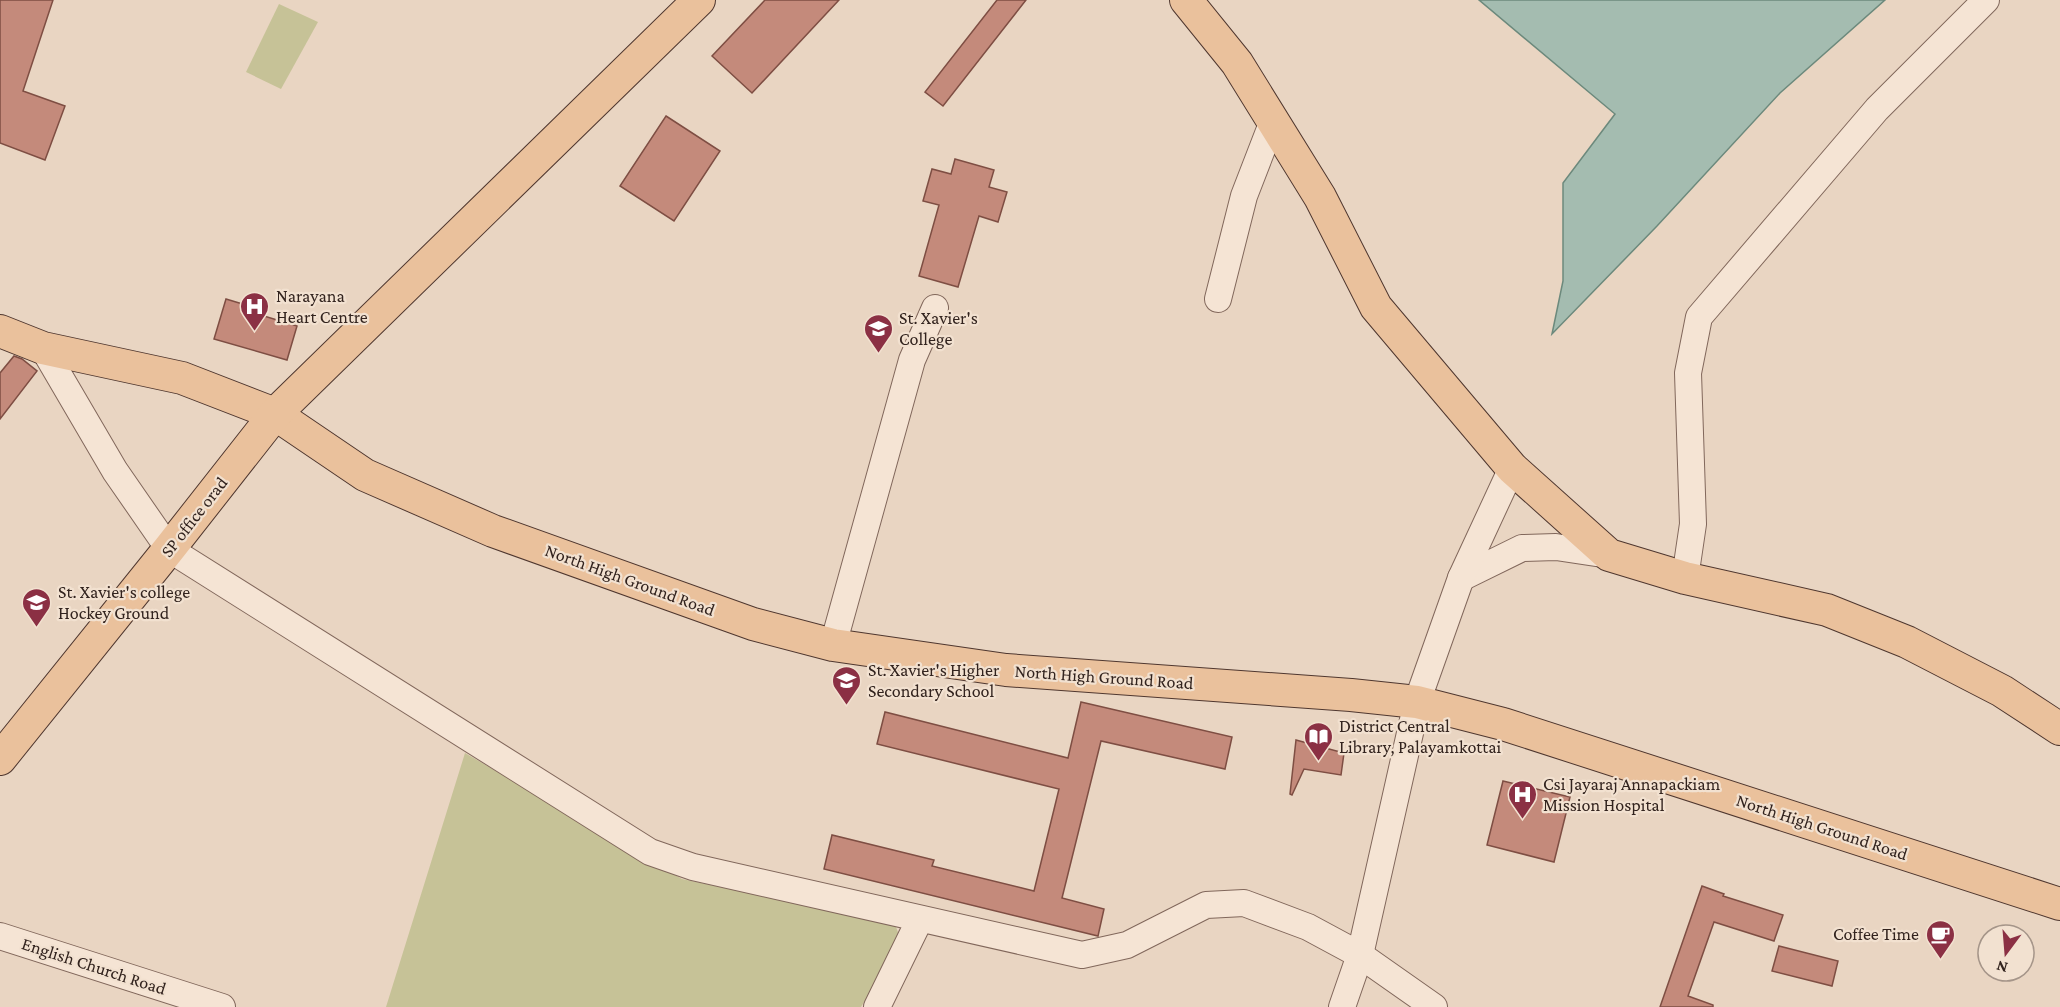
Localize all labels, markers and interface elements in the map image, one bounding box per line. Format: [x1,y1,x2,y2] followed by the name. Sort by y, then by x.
[276,286,368,327] place label: Narayana Heart Centre
[239,290,271,332] hospital icon: Narayana Heart Centre
[899,308,978,349] place label: St. Xavier's College
[862,312,894,354] school or university icon: St. Xavier's College
[157,473,232,561] street label: SP office orad
[542,540,718,620] street label: North High Ground Road
[58,582,190,623] place label: St. Xavier's college Hockey Ground
[21,586,53,628] school or university icon: St. Xavier's college Hockey Ground
[868,660,1000,701] place label: St. Xavier's Higher Secondary School
[1014,661,1195,693] street label: North High Ground Road
[831,664,863,706] school or university icon: St. Xavier's Higher Secondary School
[1339,716,1502,757] place label: District Central Library, Palayamkottai
[1302,720,1334,762] library icon: District Central Library, Palayamkottai
[1543,774,1721,815] place label: Csi Jayaraj Annapackiam Mission Hospital
[1506,778,1538,820] hospital icon: Csi Jayaraj Annapackiam Mission Hospital
[1734,790,1911,864] street label: North High Ground Road
[1924,918,1956,960] cafe icon: Coffee Time
[1976,923,2036,983] north arrow
[1833,924,1919,944] place label: Coffee Time
[19,933,169,999] street label: English Church Road
[1994,957,2010,977] text: N

